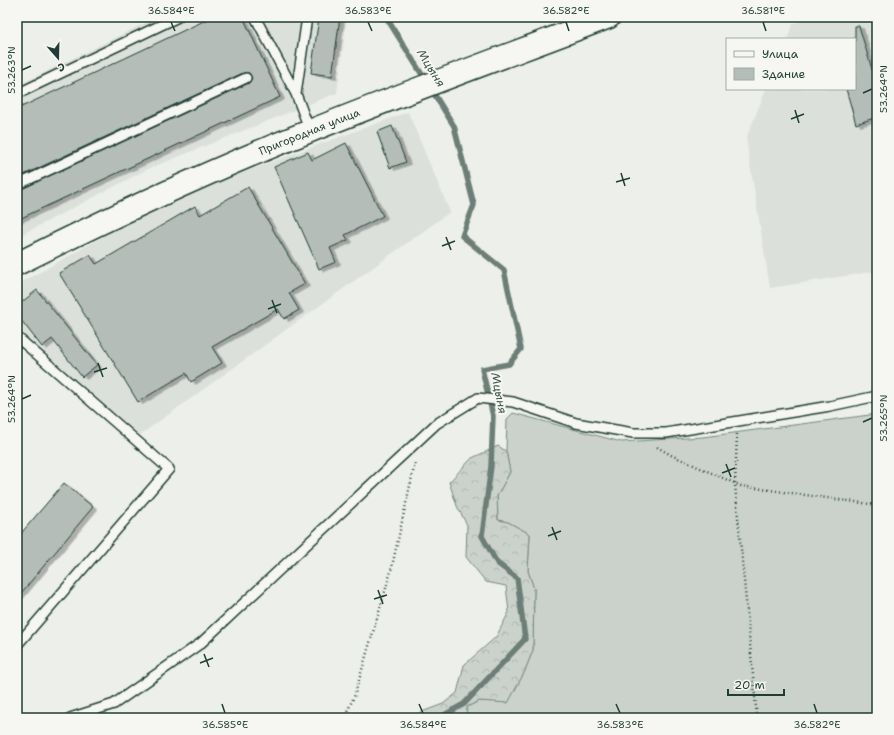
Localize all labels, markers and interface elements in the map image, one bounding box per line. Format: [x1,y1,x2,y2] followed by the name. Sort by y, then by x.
[147,4,195,17] text: 36.584°E
[345,4,391,17] text: 36.583°E
[543,4,589,17] text: 36.582°E
[741,4,785,17] text: 36.581°E
[38,38,78,78] north arrow
[726,38,856,90] legend
[5,46,18,94] text: 53.263°N
[413,46,449,90] water label: Мцыня
[762,46,799,62] text: Улица
[55,59,67,75] text: С
[877,65,890,113] text: 53.264°N
[762,66,806,82] text: Здание
[257,104,362,158] street label: Пригородная улица
[487,371,511,415] water label: Мцыня
[5,375,18,423] text: 53.264°N
[877,395,890,441] text: 53.265°N
[728,671,784,697] scale bar
[734,677,765,693] text: 20 m
[202,718,248,731] text: 36.585°E
[399,718,447,731] text: 36.584°E
[597,718,643,731] text: 36.583°E
[794,718,840,731] text: 36.582°E

